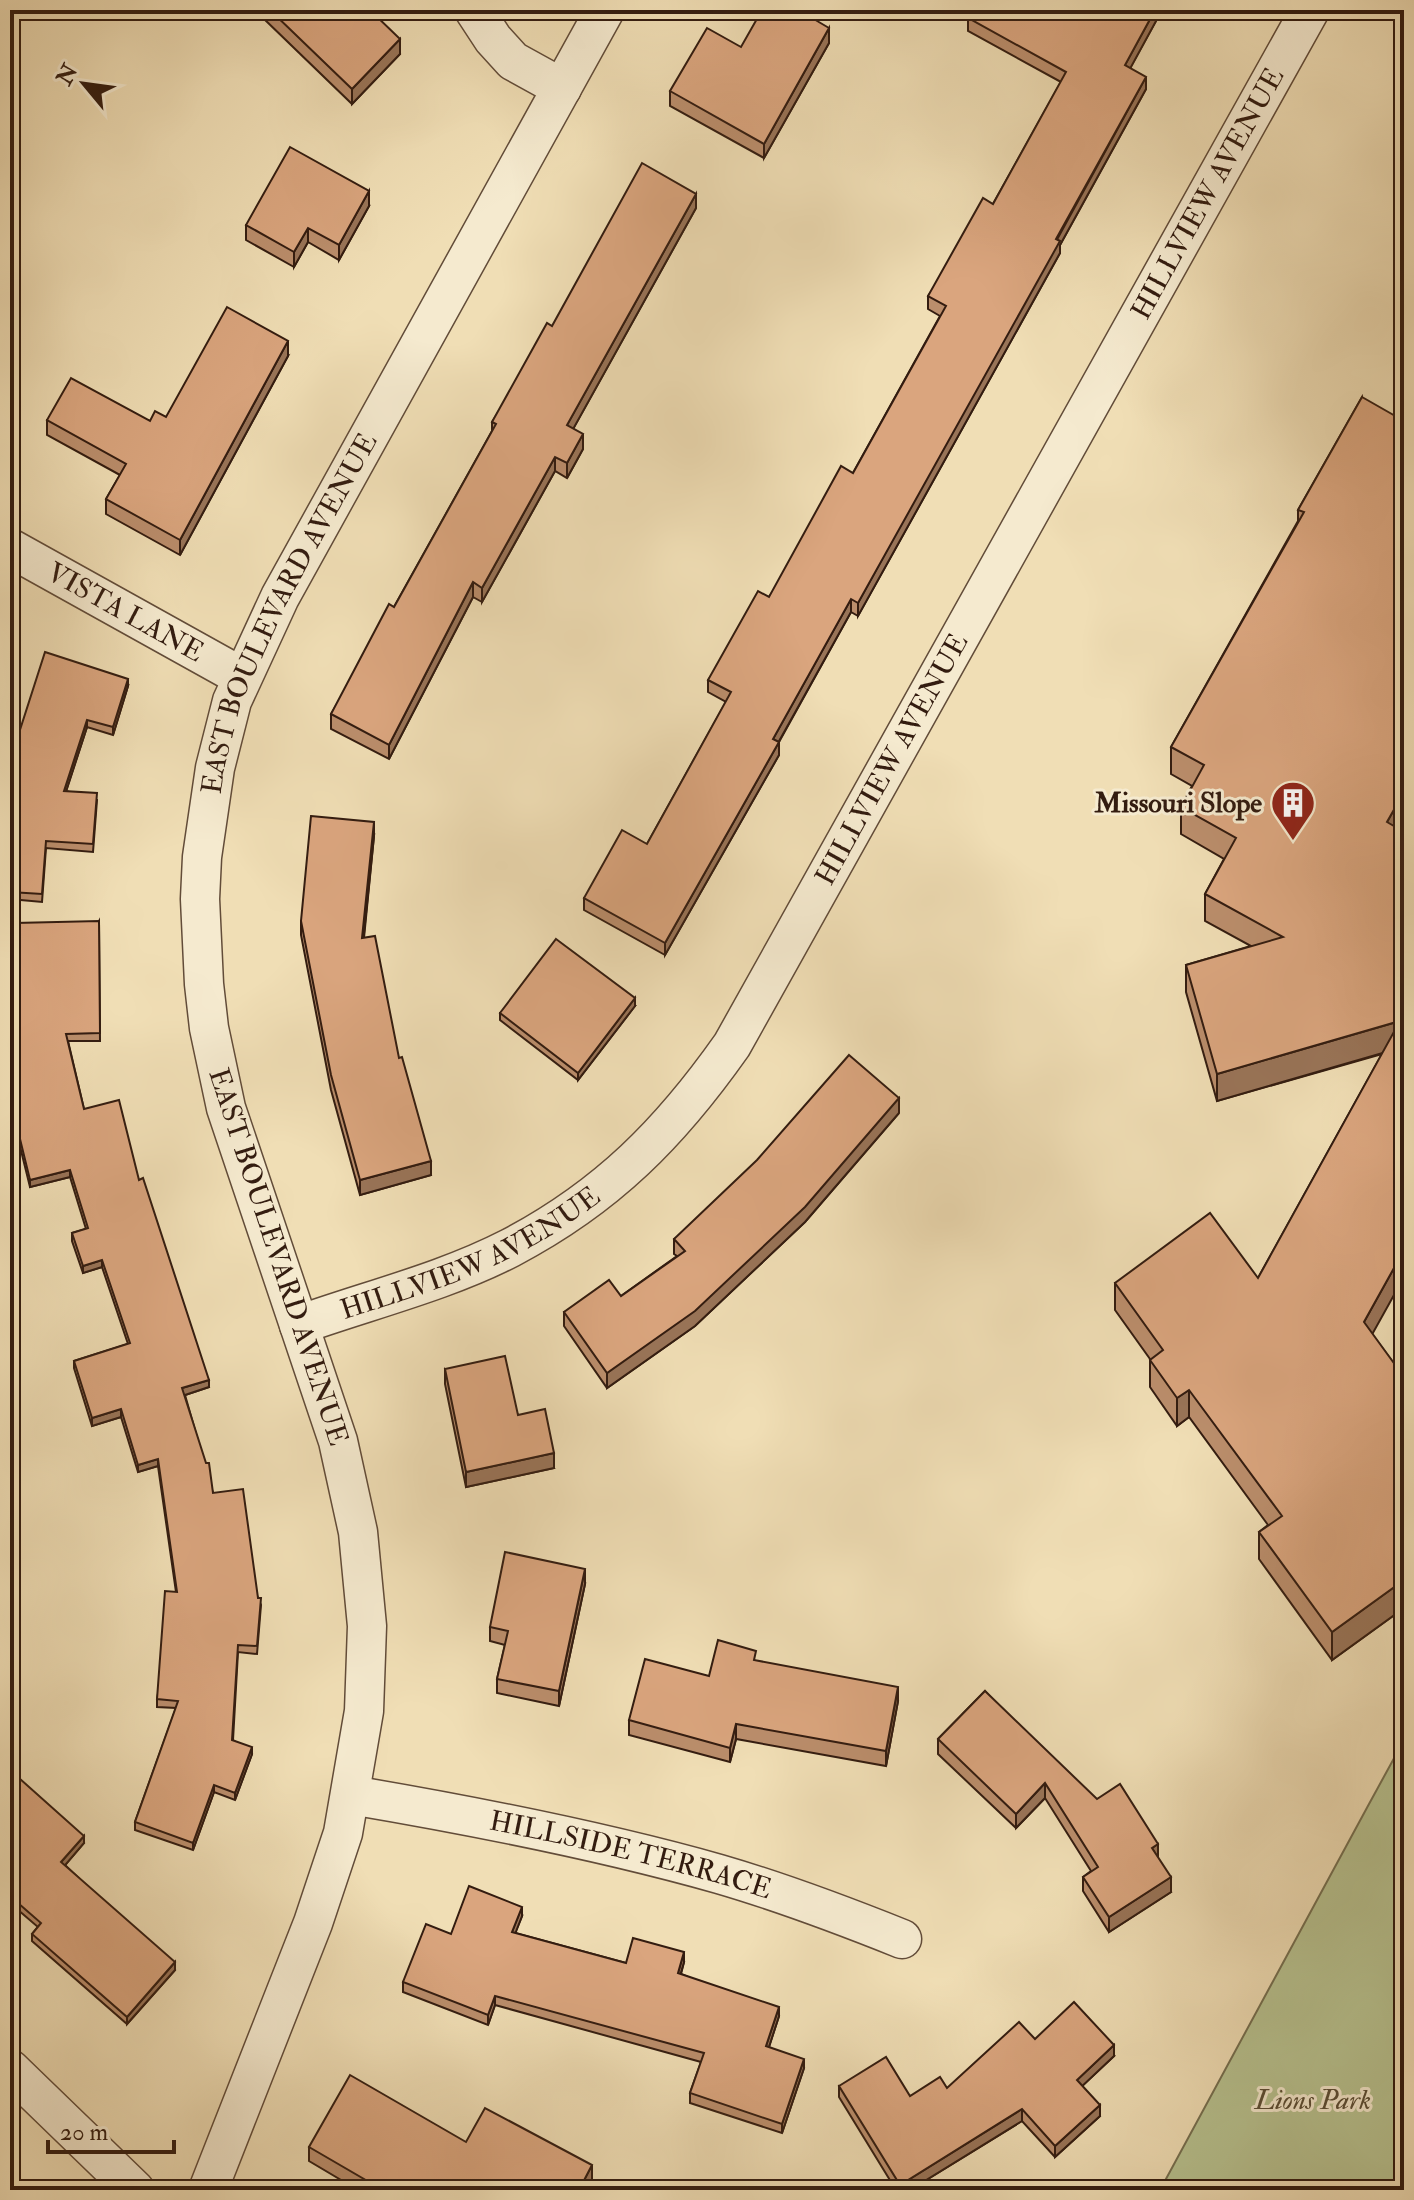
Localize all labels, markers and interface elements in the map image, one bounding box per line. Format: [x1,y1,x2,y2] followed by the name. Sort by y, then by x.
[44,44,124,124] north arrow
[50,59,85,91] text: N
[1123,62,1292,326] street label: HILLVIEW AVENUE
[194,427,385,796] street label: EAST BOULEVARD AVENUE
[41,555,210,670] street label: VISTA LANE
[807,627,976,891] street label: HILLVIEW AVENUE
[1269,779,1317,842] building icon: Missouri Slope
[1094,786,1262,821] place label: Missouri Slope
[200,1064,356,1450] street label: EAST BOULEVARD AVENUE
[336,1179,607,1327] street label: HILLVIEW AVENUE
[487,1803,776,1907] street label: HILLSIDE TERRACE
[1254,2083,1371,2118] park label: Lions Park
[48,2104,174,2154] scale bar
[60,2117,109,2148] text: 20 m

